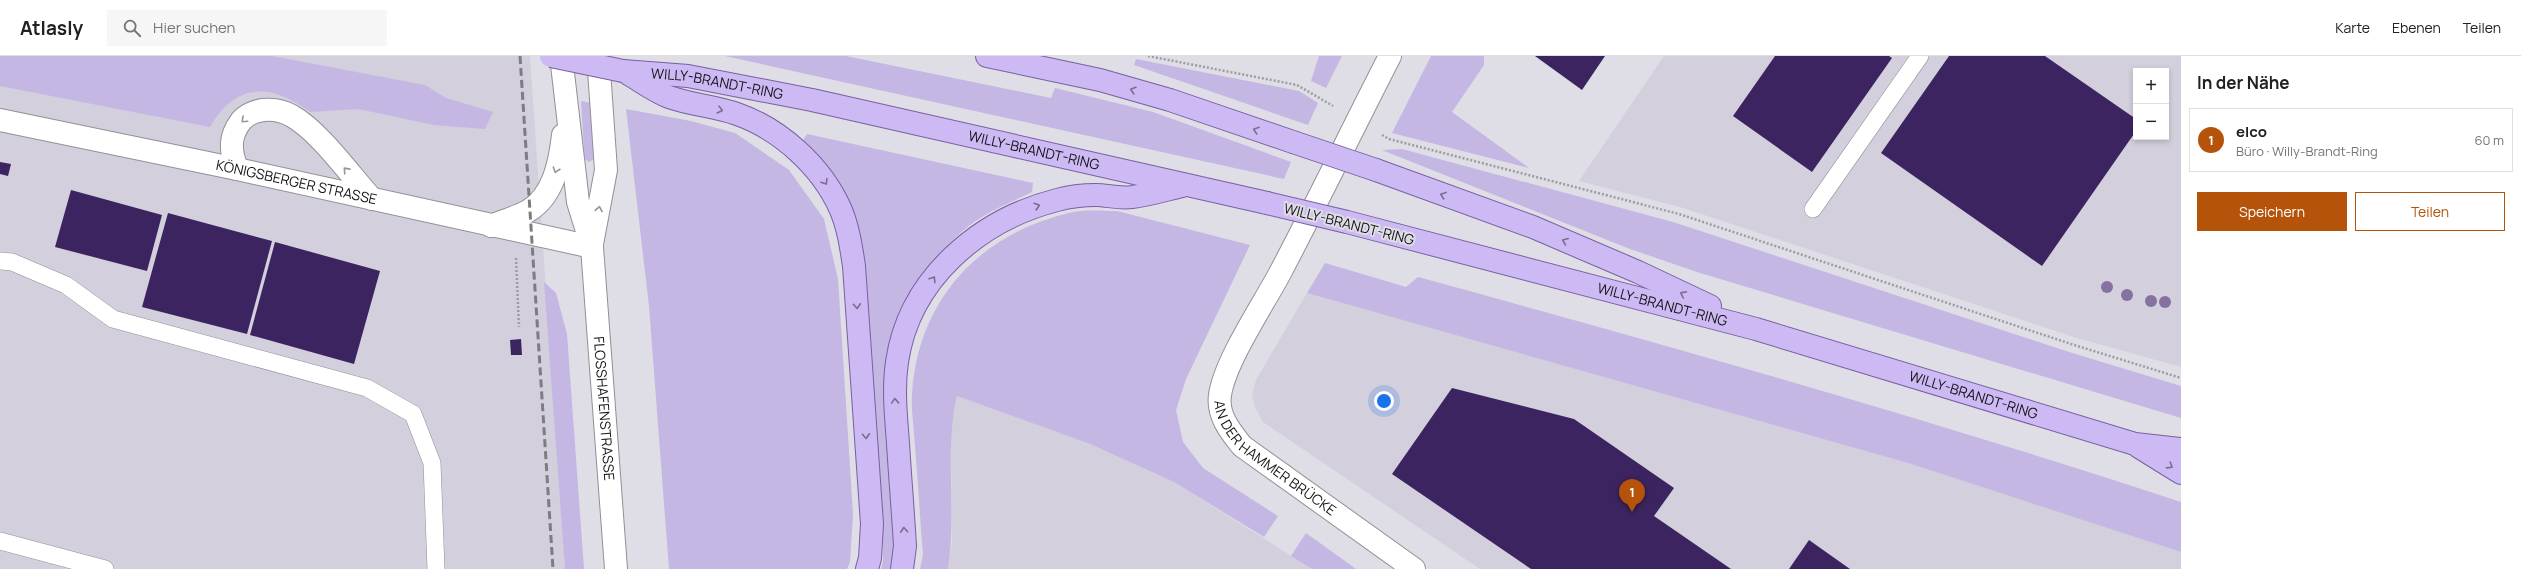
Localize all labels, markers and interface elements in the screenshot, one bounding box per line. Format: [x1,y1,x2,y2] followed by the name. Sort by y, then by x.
[107,10,387,46] search box
[20,15,83,41] text: Atlasly
[121,17,143,39] icon: search
[153,17,236,38] text: Hier suchen
[2335,18,2370,37] text: Karte
[2392,18,2441,37] text: Ebenen
[2463,18,2501,37] text: Teilen
[650,63,785,103] street label: WILLY-BRANDT-RING
[2133,68,2169,140] map controls
[2133,68,2169,104] button: +
[2197,71,2290,94] text: In der Nähe
[1129,86,1136,94] one-way arrow
[2133,104,2169,140] button: −
[717,105,724,113] one-way arrow
[241,115,249,123] one-way arrow
[2236,121,2267,142] text: elco
[967,126,1101,174] street label: WILLY-BRANDT-RING
[1253,126,1260,134] one-way arrow
[2208,131,2214,149] text: 1
[2474,131,2504,149] text: 60 m
[2236,142,2378,160] text: Büro · Willy-Brandt-Ring
[215,155,379,208] street label: KÖNIGSBERGER STRASSE
[552,166,561,173] one-way arrow
[344,168,351,175] one-way arrow
[820,178,827,185] one-way arrow
[1440,191,1447,199] one-way arrow
[2197,192,2347,231] button: Speichern
[2355,192,2505,231] button: Teilen
[1282,198,1416,249] street label: WILLY-BRANDT-RING
[1034,202,1041,211] one-way arrow
[594,206,603,212] one-way arrow
[1561,237,1568,245] one-way arrow
[928,276,936,283] one-way arrow
[1595,278,1730,330] street label: WILLY-BRANDT-RING
[1680,291,1688,299] one-way arrow
[853,303,861,309] one-way arrow
[590,336,619,481] street label: FLOSSHAFENSTRASSE
[1907,366,2041,423] street label: WILLY-BRANDT-RING
[1374,391,1394,411] your location
[890,398,899,404] one-way arrow
[1210,399,1340,519] street label: AN DER HAMMER BRÜCKE
[861,433,870,439] one-way arrow
[2166,461,2173,468] one-way arrow
[1619,479,1645,512] pin: 1
[899,527,908,533] one-way arrow

